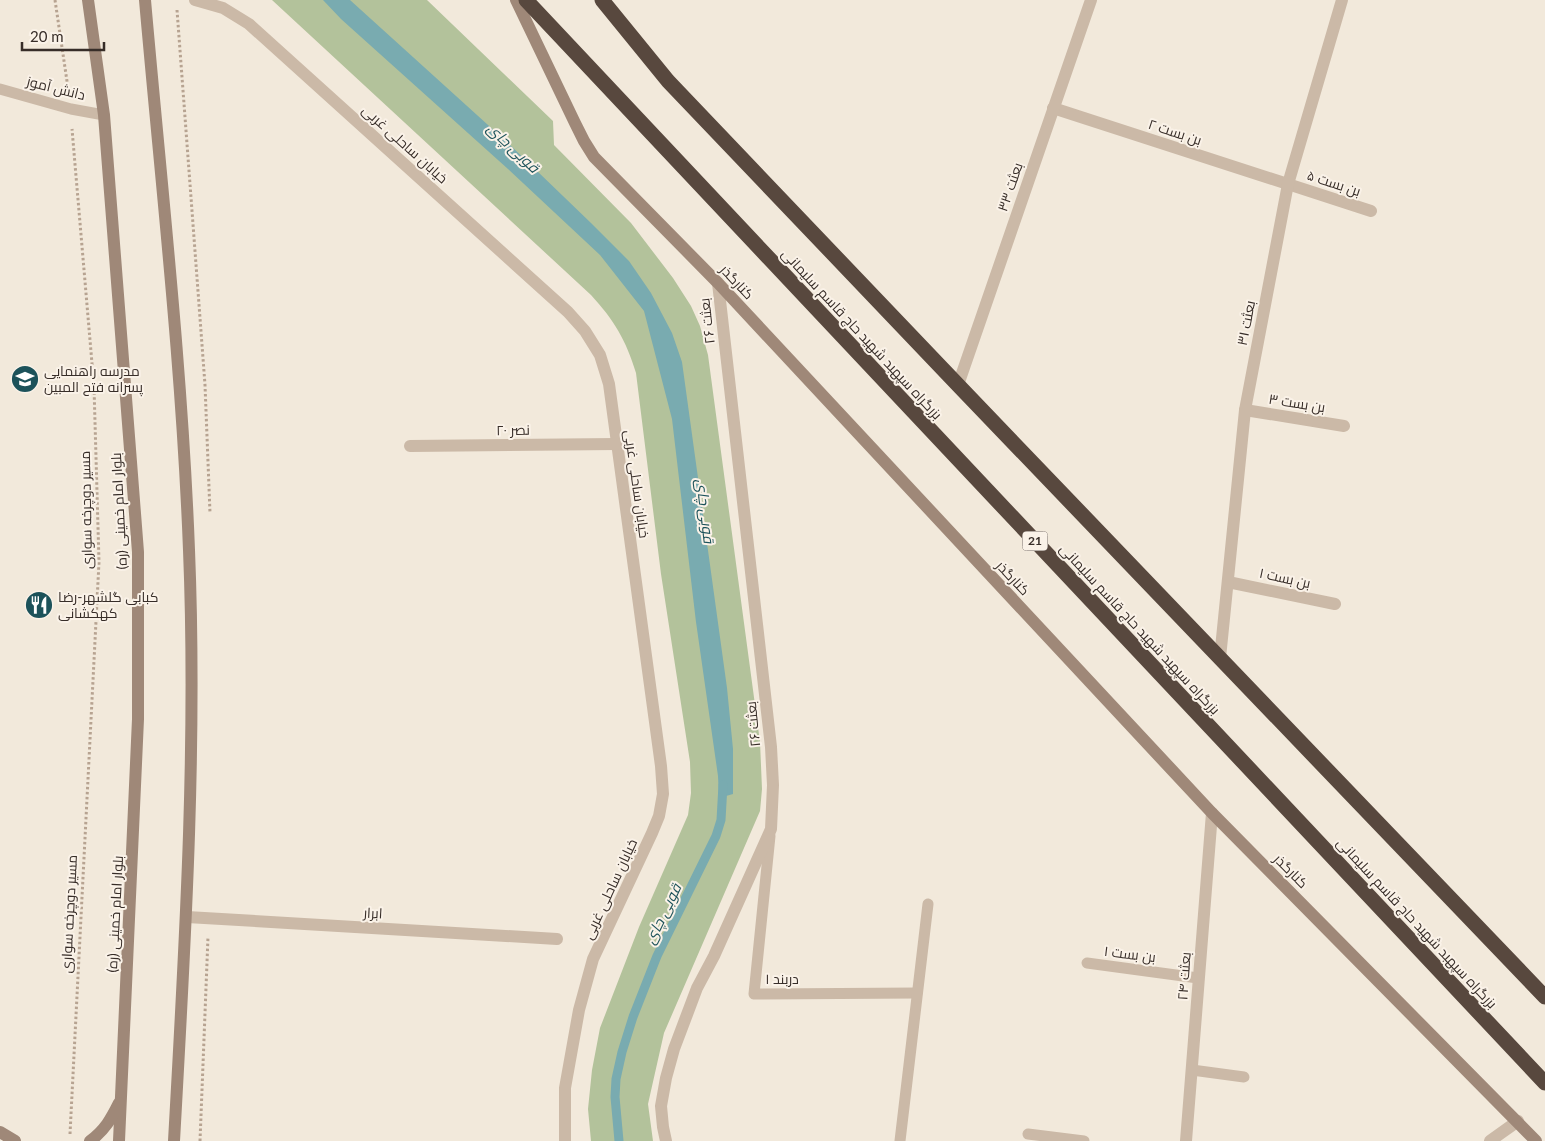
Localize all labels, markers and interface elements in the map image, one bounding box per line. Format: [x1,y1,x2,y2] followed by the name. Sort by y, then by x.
[22,20,105,52] scale bar
[30,27,64,45] text: 20 m
[24,72,87,103] street label: دانش آموز
[359,101,452,186] street label: خیابان ساحلی غربی
[1146,115,1204,148] street label: بن بست ۲
[483,119,544,178] water label: قوبی چای
[993,160,1026,214] street label: بعثت ۳۳
[1305,166,1363,199] street label: بن بست ۵
[777,245,946,424] street label: بزرگراه سپهبد شهید حاج قاسم سلیمانی
[716,260,758,303] street label: کنارگذر
[695,297,718,345] street label: بعثت ۲۶
[1233,299,1258,347] street label: بعثت ۳۱
[44,362,143,397] place label: مدرسه راهنمایی پسرانه فتح المبین
[10,364,40,394] school or university icon: مدرسه راهنمایی پسرانه فتح المبین
[1267,390,1327,415] street label: بن بست ۳
[496,421,530,438] street label: نصر ۲۰
[621,429,654,539] street label: خیابان ساحلی غربی
[76,451,97,569] street label: مسیر دوچرخه سواری
[107,452,132,570] street label: بلوار امام خمینی (ره)
[691,478,719,545] water label: قوبی چای
[1022,532,1048,550] road number: 21
[1055,540,1224,719] street label: بزرگراه سپهبد شهید حاج قاسم سلیمانی
[992,556,1034,599] street label: کنارگذر
[1258,564,1312,591] street label: بن بست ۱
[58,588,158,621] place label: کبابی گلشهر-رضا کهکشانی
[24,590,54,620] restaurant icon: کبابی گلشهر-رضا کهکشانی
[742,700,763,748] street label: بعثت ۲۶
[1332,834,1501,1013] street label: بزرگراه سپهبد شهید حاج قاسم سلیمانی
[579,836,640,942] street label: خیابان ساحلی غربی
[1270,849,1312,891] street label: کنارگذر
[57,854,82,974] street label: مسیر دوچرخه سواری
[103,855,128,973] street label: بلوار امام خمینی (ره)
[640,880,687,947] water label: قوبی چای
[362,903,383,921] street label: ابرار
[1103,942,1157,965] street label: بن بست ۱
[1173,951,1194,1001] street label: بعثت ۲۴
[765,970,799,987] street label: دربند ۱

